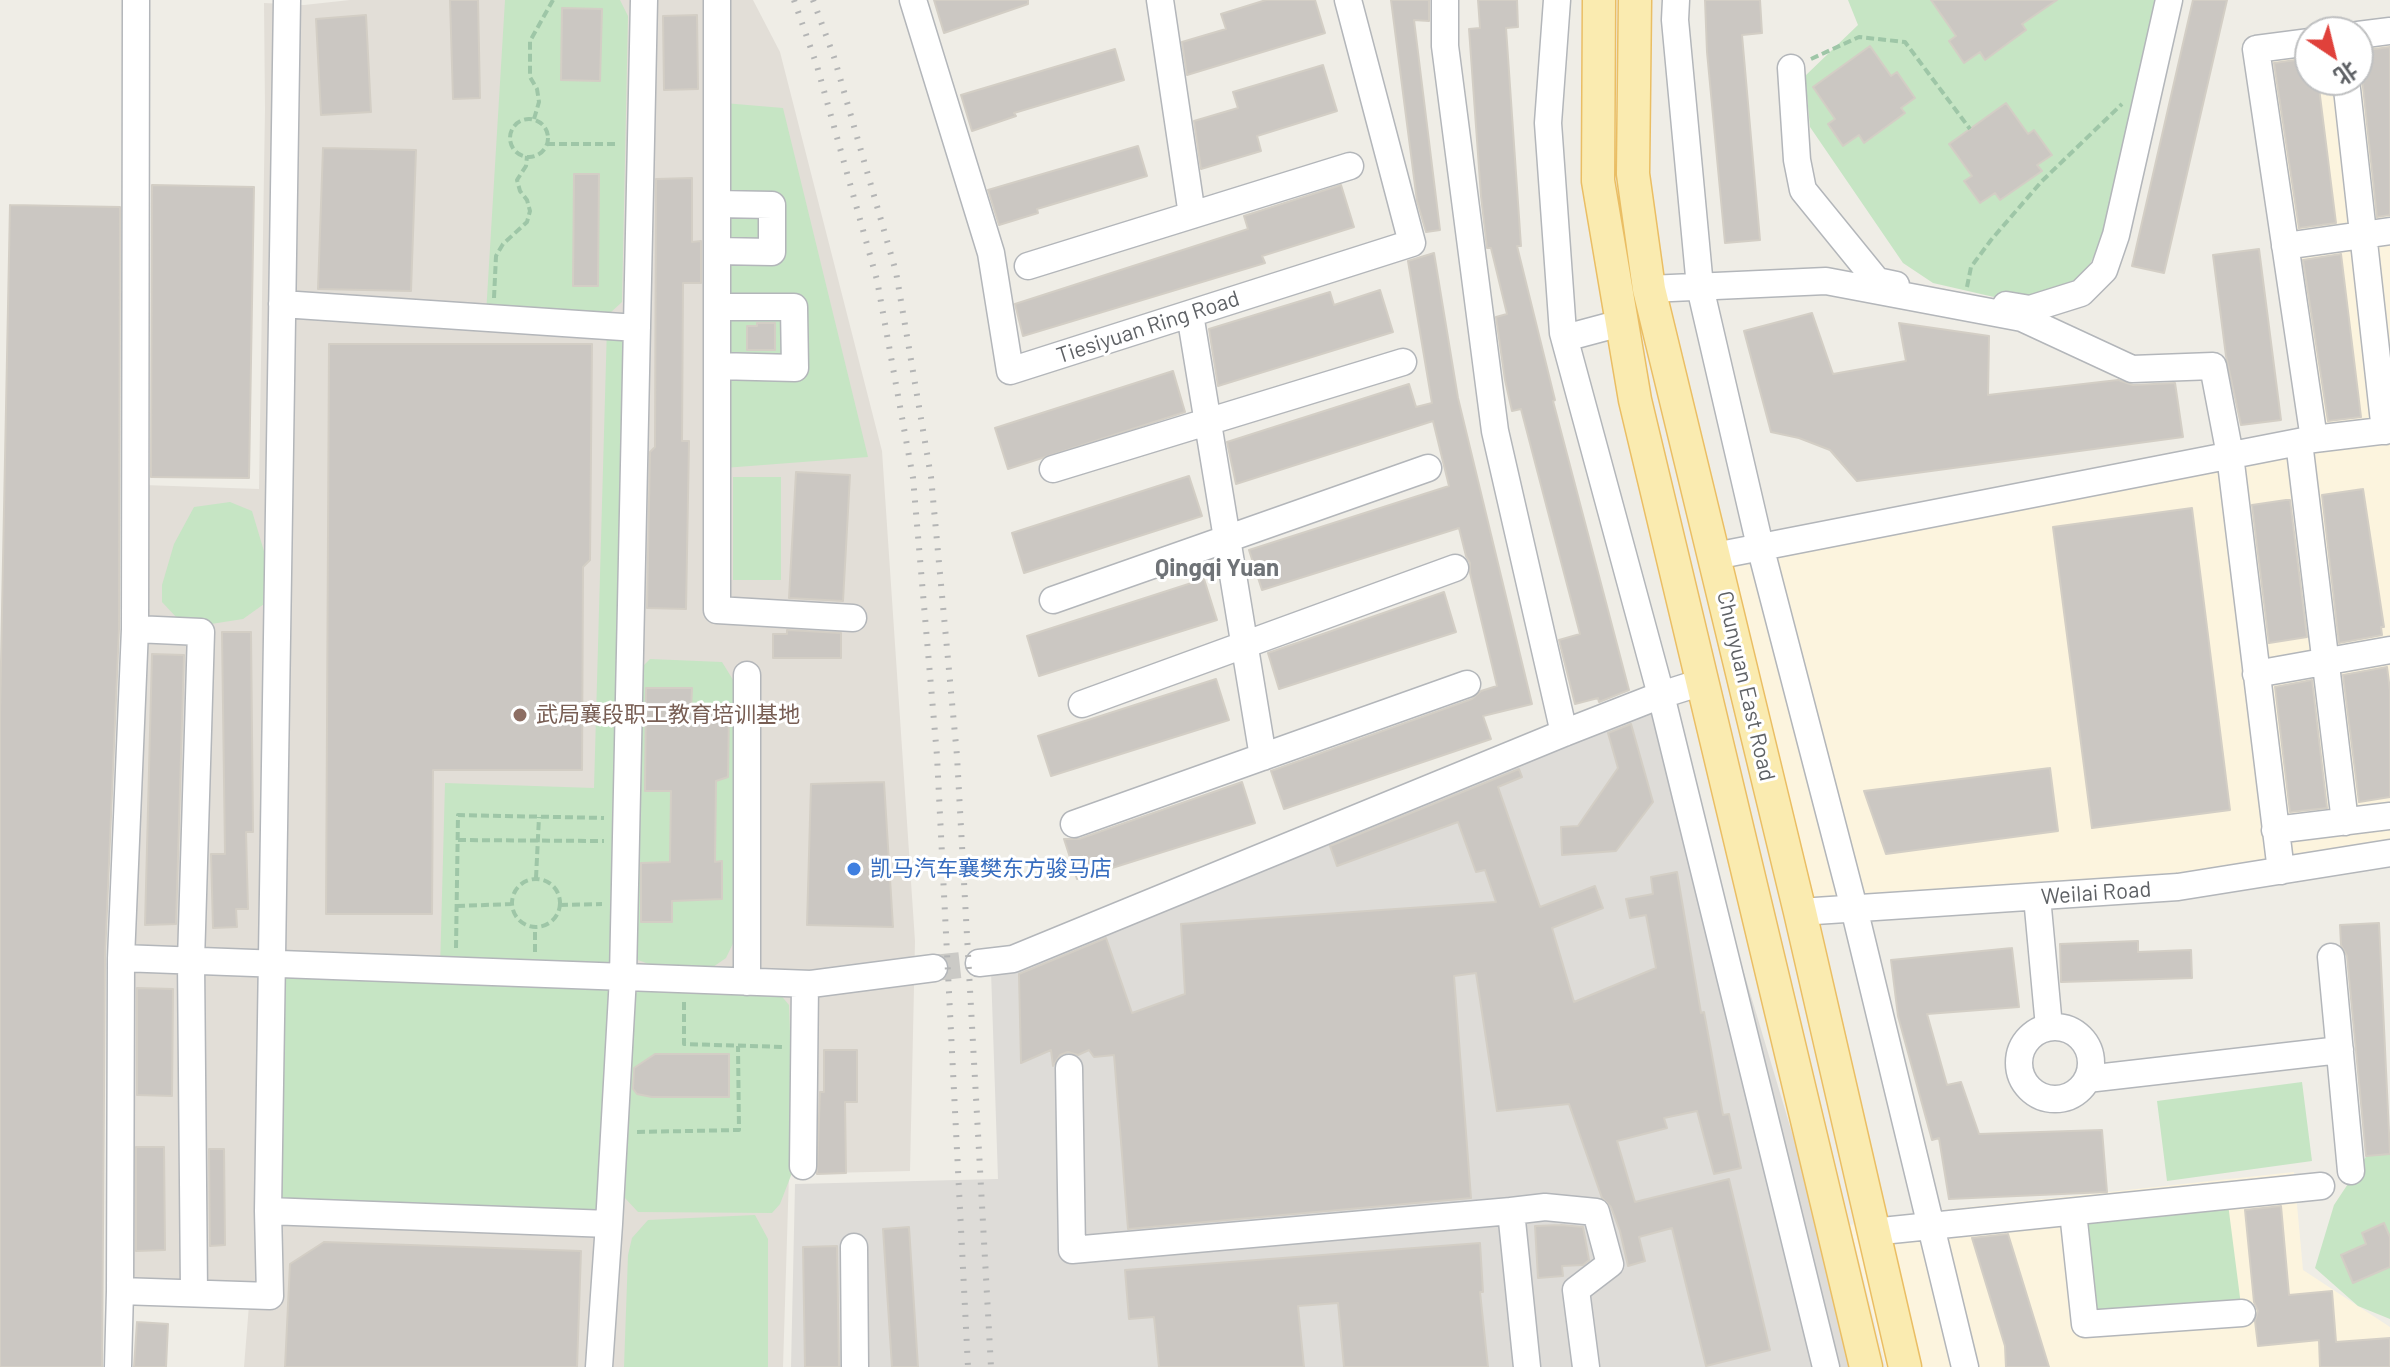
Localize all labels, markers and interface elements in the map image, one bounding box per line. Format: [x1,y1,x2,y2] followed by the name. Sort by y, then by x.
[2294,16,2374,96] north arrow
[2330,57,2363,91] text: 北
[1053,285,1243,369] street label: Tiesiyuan Ring Road
[1155,554,1279,582] district label: Qingqi Yuan
[1711,588,1781,784] street label: Chunyuan East Road
[536,702,800,728] place label: 武局襄段职工教育培训基地
[511,706,529,724] marker: 武局襄段职工教育培训基地
[870,856,1112,882] place label: 凯马汽车襄樊东方骏马店
[845,860,863,878] marker: 凯马汽车襄樊东方骏马店
[2040,876,2152,910] street label: Weilai Road

